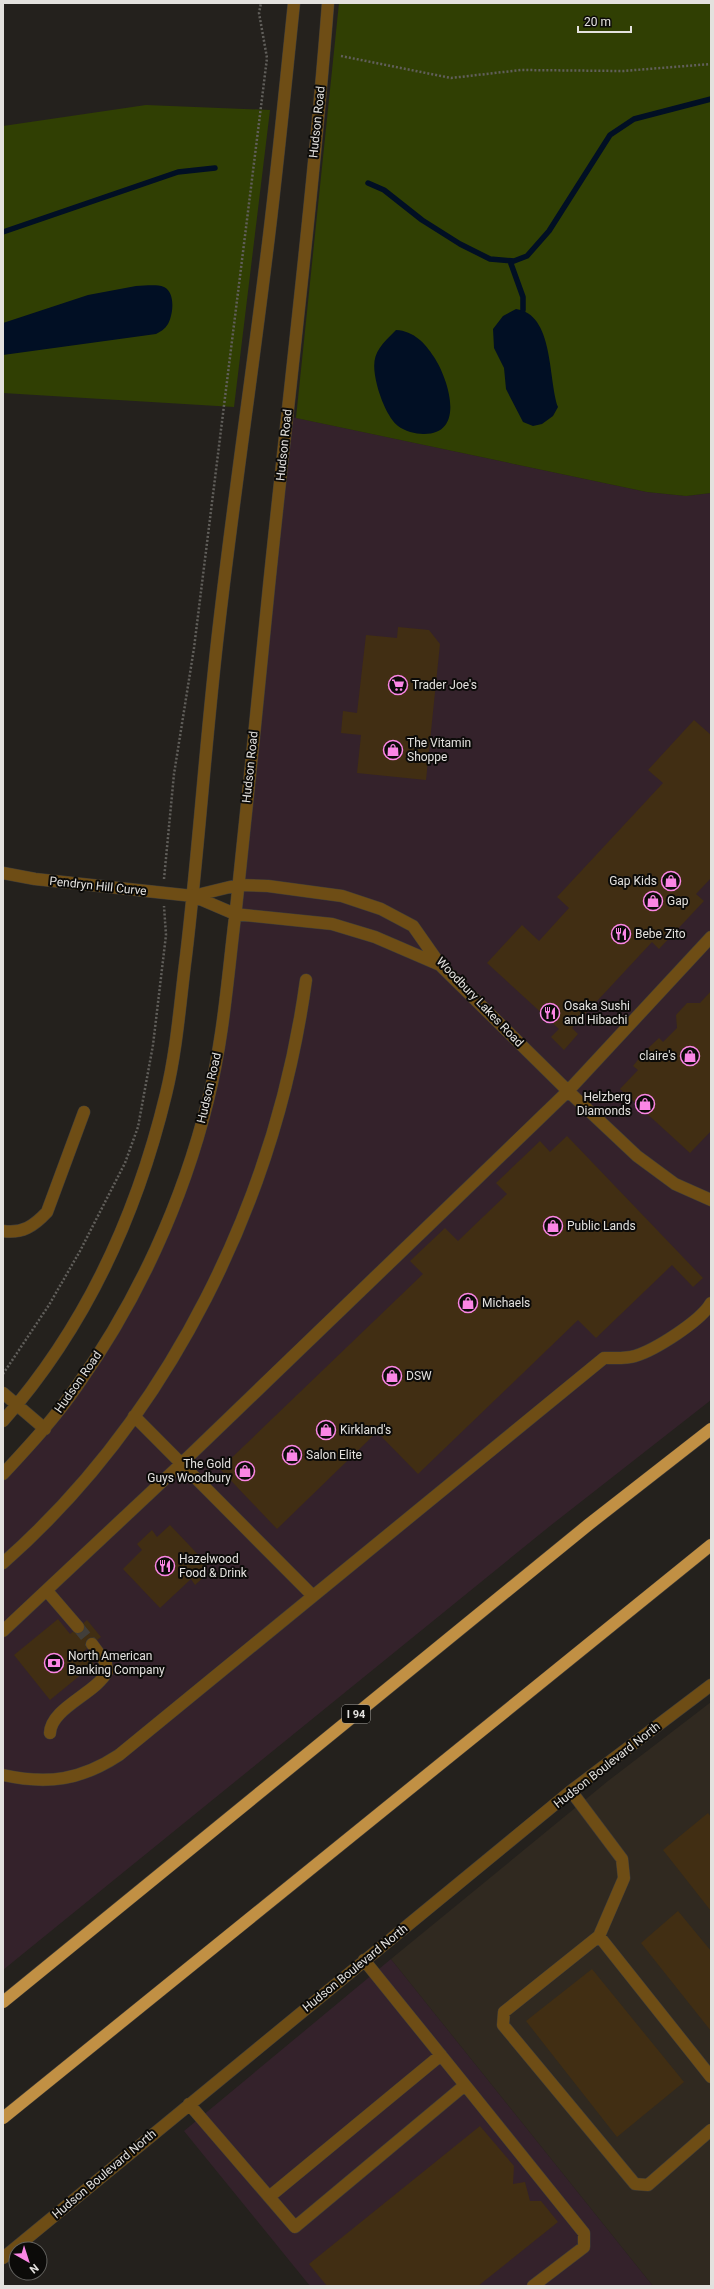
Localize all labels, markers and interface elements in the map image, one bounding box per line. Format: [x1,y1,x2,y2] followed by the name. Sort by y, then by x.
[578,8,631,34] scale bar
[584,15,611,29] text: 20 m
[306,85,328,159] street label: Hudson Road
[273,408,295,482] street label: Hudson Road
[387,674,409,696] supermarket icon: Trader Joe's
[412,678,477,692] place label: Trader Joe's
[239,730,261,804] street label: Hudson Road
[407,736,471,764] place label: The Vitamin Shoppe
[382,739,404,761] shop icon: The Vitamin Shoppe
[660,870,682,892] shop icon: Gap Kids
[49,874,147,898] street label: Pendryn Hill Curve
[609,874,657,888] place label: Gap Kids
[642,890,664,912] shop icon: Gap
[667,894,689,908] place label: Gap
[610,923,632,945] restaurant icon: Bebe Zito
[635,927,686,941] place label: Bebe Zito
[434,954,526,1050] street label: Woodbury Lakes Road
[564,999,630,1027] place label: Osaka Sushi and Hibachi
[539,1002,561,1024] restaurant icon: Osaka Sushi and Hibachi
[679,1045,701,1067] shop icon: claire's
[639,1049,676,1063] place label: claire's
[194,1051,224,1125] street label: Hudson Road
[577,1090,631,1118] place label: Helzberg Diamonds
[634,1093,656,1115] shop icon: Helzberg Diamonds
[542,1215,564,1237] shop icon: Public Lands
[567,1219,636,1233] place label: Public Lands
[457,1292,479,1314] shop icon: Michaels
[482,1296,530,1310] place label: Michaels
[52,1348,104,1416] street label: Hudson Road
[381,1365,403,1387] shop icon: DSW
[406,1369,432,1383] place label: DSW
[315,1419,337,1441] shop icon: Kirkland's
[340,1423,391,1437] place label: Kirkland's
[281,1444,303,1466] shop icon: Salon Elite
[306,1448,362,1462] place label: Salon Elite
[147,1457,231,1485] place label: The Gold Guys Woodbury
[234,1460,256,1482] shop icon: The Gold Guys Woodbury
[179,1552,248,1580] place label: Hazelwood Food & Drink
[154,1555,176,1577] restaurant icon: Hazelwood Food & Drink
[68,1649,165,1677] place label: North American Banking Company
[43,1652,65,1674] bank icon: North American Banking Company
[342,1705,370,1723] road number: I 94
[551,1719,663,1811] street label: Hudson Boulevard North
[300,1921,410,2015] street label: Hudson Boulevard North
[49,2127,159,2221] street label: Hudson Boulevard North
[8,2241,48,2281] north arrow
[27,2261,41,2276] text: N

